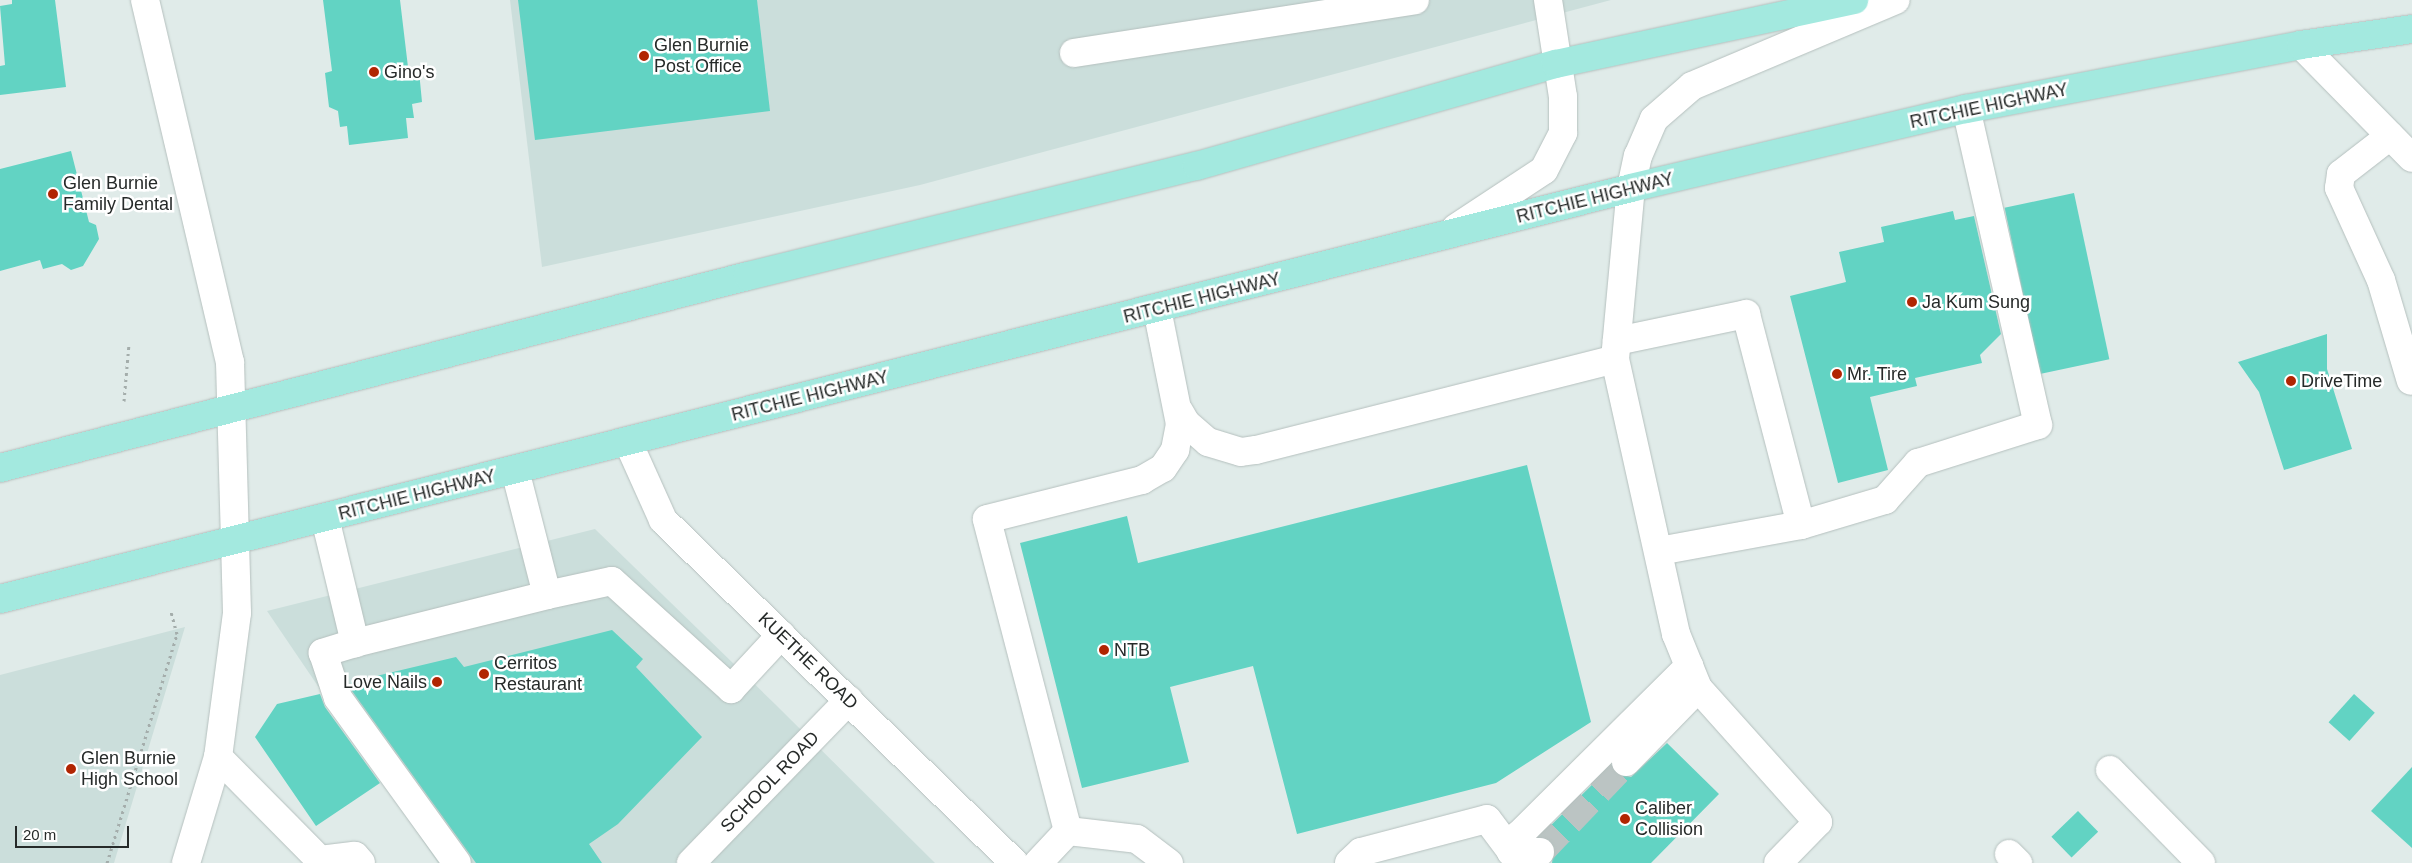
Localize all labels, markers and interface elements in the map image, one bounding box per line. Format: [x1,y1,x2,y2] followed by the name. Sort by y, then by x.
[654,35,749,78] place label: Glen Burnie Post Office
[638,50,650,62] marker: Glen Burnie Post Office
[384,61,434,83] place label: Gino's
[368,66,380,78] marker: Gino's
[1908,79,2070,133] street label: RITCHIE HIGHWAY
[1514,168,1676,228] street label: RITCHIE HIGHWAY
[63,173,173,215] place label: Glen Burnie Family Dental
[47,188,59,200] marker: Glen Burnie Family Dental
[1121,268,1283,328] street label: RITCHIE HIGHWAY
[1922,291,2030,313] place label: Ja Kum Sung
[1906,296,1918,308] marker: Ja Kum Sung
[1847,363,1907,385] place label: Mr. Tire
[729,366,891,426] street label: RITCHIE HIGHWAY
[1831,368,1843,380] marker: Mr. Tire
[2301,370,2382,392] place label: DriveTime
[2285,375,2297,387] marker: DriveTime
[336,465,498,525] street label: RITCHIE HIGHWAY
[754,608,862,714] street label: KUETHE ROAD
[1114,639,1150,661] place label: NTB
[1098,644,1110,656] marker: NTB
[494,653,582,696] place label: Cerritos Restaurant
[478,668,490,680] marker: Cerritos Restaurant
[343,671,427,693] place label: Love Nails
[431,676,443,688] marker: Love Nails
[716,727,824,837] street label: SCHOOL ROAD
[81,748,178,791] place label: Glen Burnie High School
[65,763,77,775] marker: Glen Burnie High School
[1635,798,1703,841] place label: Caliber Collision
[1619,813,1631,825] marker: Caliber Collision
[18,816,131,848] scale bar
[23,826,56,843] text: 20 m

